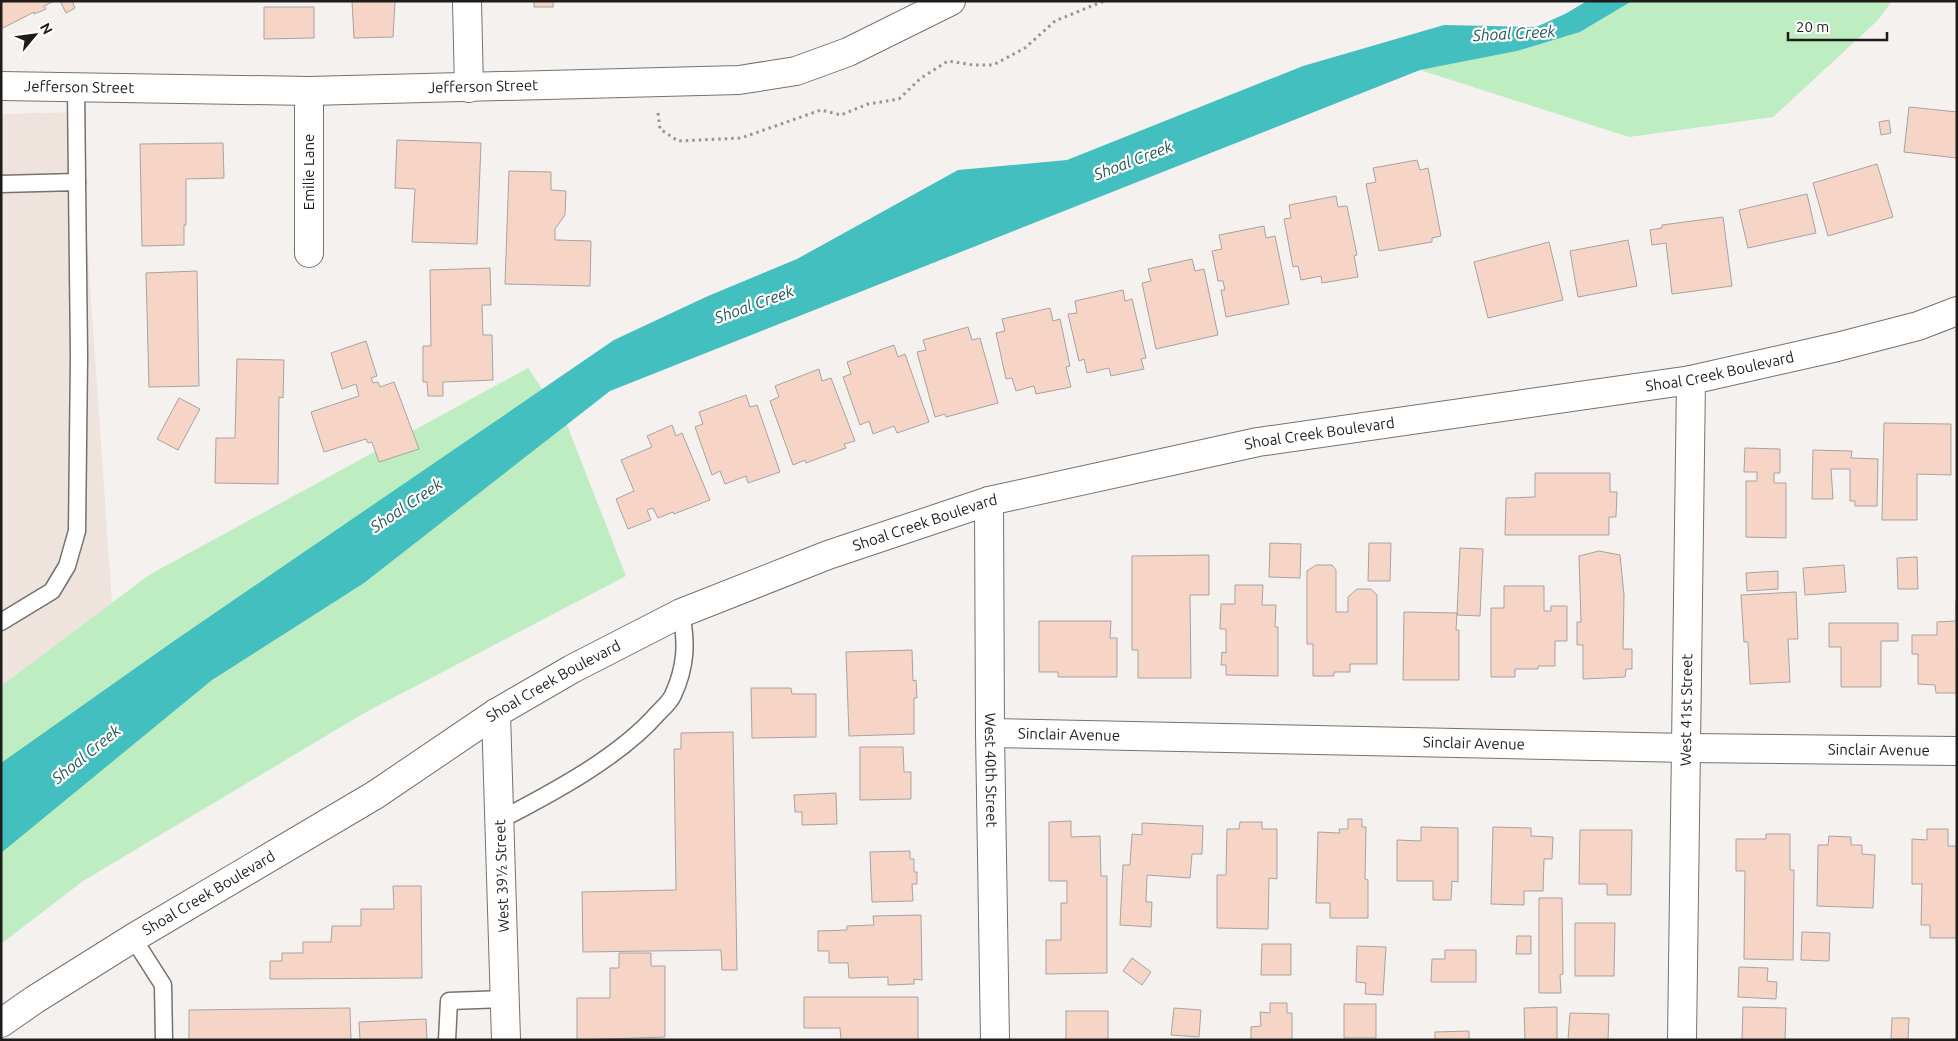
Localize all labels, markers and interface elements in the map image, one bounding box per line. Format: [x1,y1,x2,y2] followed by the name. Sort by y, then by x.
[10,10,60,60] north arrow
[1788,10,1887,42] scale bar
[1796,18,1829,35] text: 20 m
[37,20,56,37] text: N
[1471,22,1557,44] water label: Shoal Creek
[428,76,538,96] street label: Jefferson Street
[24,77,134,96] street label: Jefferson Street
[300,134,317,210] street label: Emilie Lane
[1090,136,1176,184] water label: Shoal Creek
[711,281,797,327] water label: Shoal Creek
[1644,348,1796,394] street label: Shoal Creek Boulevard
[1243,414,1396,453] street label: Shoal Creek Boulevard
[366,474,446,536] water label: Shoal Creek
[850,490,999,554] street label: Shoal Creek Boulevard
[483,637,623,725] street label: Shoal Creek Boulevard
[1677,654,1695,766] street label: West 41st Street
[982,713,1001,827] street label: West 40th Street
[47,720,124,788] water label: Shoal Creek
[1018,725,1120,744] street label: Sinclair Avenue
[1423,733,1525,752] street label: Sinclair Avenue
[1828,741,1930,759] street label: Sinclair Avenue
[491,819,512,933] street label: West 39½ Street
[139,847,278,939] street label: Shoal Creek Boulevard

